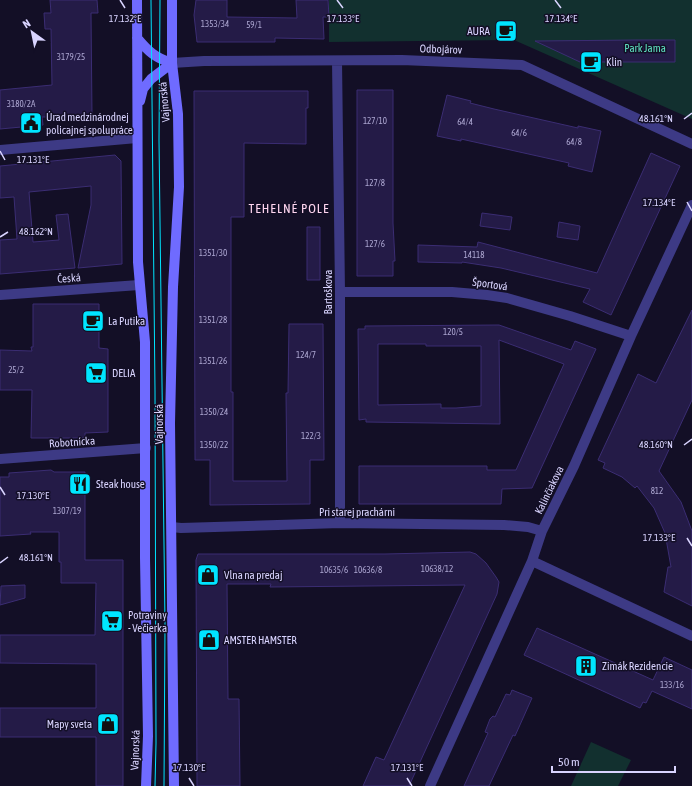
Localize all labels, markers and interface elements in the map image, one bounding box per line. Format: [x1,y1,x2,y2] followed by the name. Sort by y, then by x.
[12,12,52,52] north arrow
[109,13,142,24] text: 17.132°E
[327,13,360,24] text: 17.133°E
[545,13,578,24] text: 17.134°E
[21,17,33,30] text: N
[493,18,519,44] cafe icon: AURA
[201,19,229,29] house number: 1353/34
[246,20,262,30] house number: 59/1
[467,25,491,37] place label: AURA
[420,42,463,56] street label: Odbojárov
[624,42,666,54] park label: Park Jama
[578,49,604,75] cafe icon: Klin
[57,52,85,62] house number: 3179/25
[606,56,622,68] place label: Klin
[156,81,172,123] street label: Vajnorská
[7,99,36,109] house number: 3180/2A
[18,110,44,136] public building icon: Úrad medzinárodnej policajnej spolupráce
[46,111,133,136] place label: Úrad medzinárodnej policajnej spolupráce
[639,113,673,124] text: 48.161°N
[363,116,387,126] house number: 127/10
[457,117,473,127] house number: 64/4
[511,128,527,138] house number: 64/6
[566,137,582,147] house number: 64/8
[17,154,50,165] text: 17.131°E
[365,178,385,188] house number: 127/8
[643,197,676,208] text: 17.134°E
[249,201,329,216] district label: TEHELNÉ POLE
[19,226,53,237] text: 48.162°N
[365,239,385,249] house number: 127/6
[199,248,227,258] house number: 1351/30
[463,250,485,260] house number: 14118
[322,270,334,314] street label: Bartoškova
[57,271,81,285] street label: Česká
[471,276,509,292] street label: Športová
[80,308,106,334] cafe icon: La Putika
[108,315,145,327] place label: La Putika
[199,315,227,325] house number: 1351/28
[443,327,463,337] house number: 120/5
[296,350,316,360] house number: 124/7
[199,356,227,366] house number: 1351/26
[83,360,109,386] supermarket icon: DELIA
[8,365,24,375] house number: 25/2
[112,367,136,379] place label: DELIA
[153,404,165,444] street label: Vajnorská
[200,407,228,417] house number: 1350/24
[301,431,321,441] house number: 122/3
[49,434,95,450] street label: Robotnícka
[639,439,673,450] text: 48.160°N
[200,440,228,450] house number: 1350/22
[532,464,566,516] street label: Kalinčiakova
[67,471,93,497] restaurant icon: Steak house
[96,478,145,490] place label: Steak house
[651,486,663,496] house number: 812
[17,490,50,501] text: 17.130°E
[53,506,81,516] house number: 1307/19
[319,506,395,518] street label: Pri starej prachárni
[643,532,676,543] text: 17.133°E
[19,552,53,563] text: 48.161°N
[195,562,221,588] shop icon: Vlna na predaj
[421,564,453,574] house number: 10638/12
[320,565,348,575] house number: 10635/6
[354,565,382,575] house number: 10636/8
[224,569,282,581] place label: Vlna na predaj
[99,608,125,634] supermarket icon: Potraviny - Večierka
[128,609,167,634] place label: Potraviny - Večierka
[196,627,222,653] shop icon: AMSTER HAMSTER
[224,634,297,646] place label: AMSTER HAMSTER
[573,653,599,679] building icon: Zimák Rezidencie
[602,660,673,672] place label: Zimák Rezidencie
[660,680,684,690] house number: 133/16
[95,711,121,737] shop icon: Mapy sveta
[47,718,92,730] place label: Mapy sveta
[128,730,142,770] street label: Vajnorská
[552,748,675,774] scale bar
[558,755,580,769] text: 50 m
[173,762,206,773] text: 17.130°E
[391,762,424,773] text: 17.131°E

